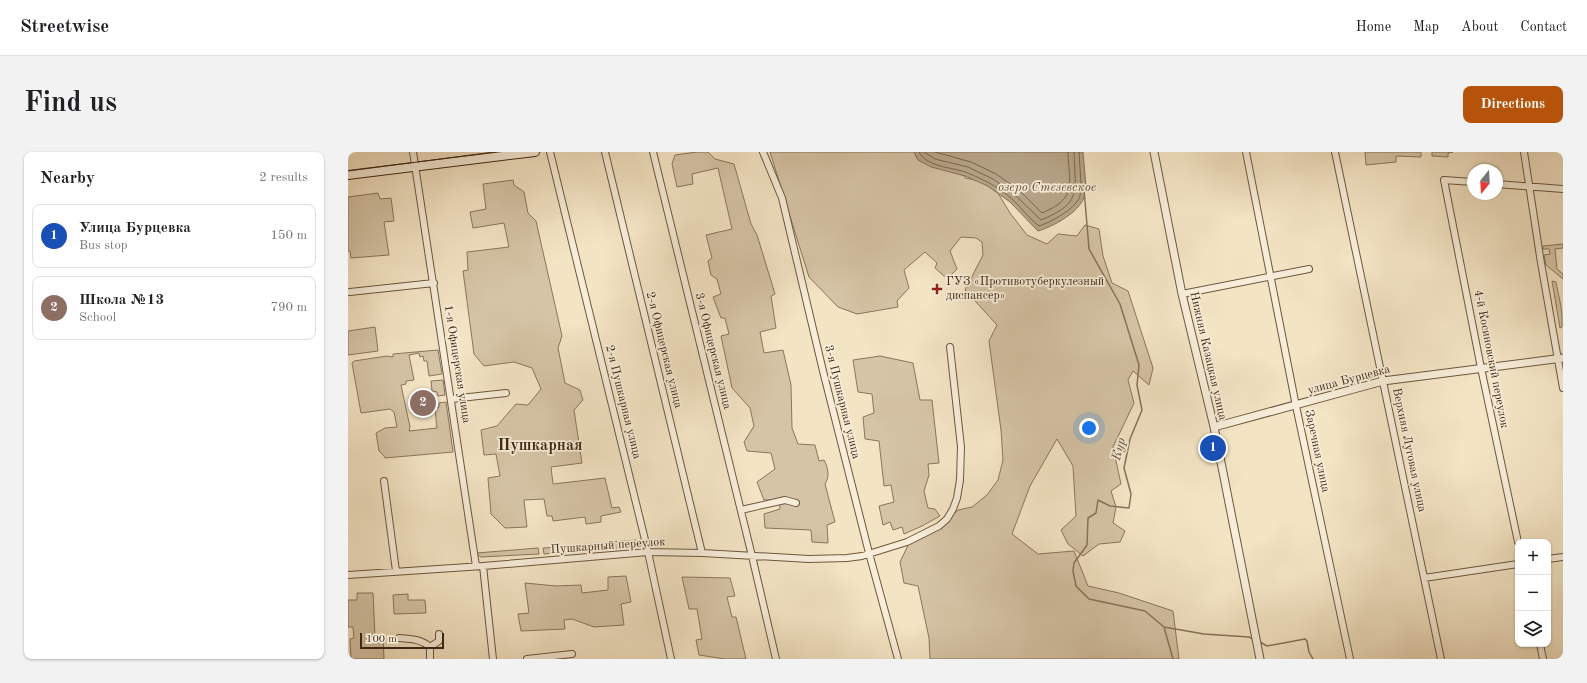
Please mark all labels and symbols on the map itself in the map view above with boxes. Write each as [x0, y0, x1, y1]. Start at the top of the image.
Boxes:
north arrow [1467, 164, 1503, 200]
water label: озеро Стезевское [998, 181, 1096, 194]
place label: ГУЗ «Противотуберкулезный диспансер» [946, 276, 1104, 302]
marker: ГУЗ «Противотуберкулезный диспансер» [931, 283, 943, 295]
street label: 4-й Косиновский переулок [1472, 289, 1510, 429]
street label: 2-я Офицерская улица [644, 291, 684, 410]
street label: Нижняя Казацкая улица [1187, 291, 1229, 422]
street label: 3-я Офицерская улица [693, 292, 733, 411]
street label: 1-я Офицерская улица [442, 304, 472, 424]
street label: 2-я Пушкарная улица [603, 344, 643, 460]
street label: 3-я Пушкарная улица [822, 344, 862, 460]
street label: улица Бурцевка [1306, 363, 1392, 397]
street label: Верхняя Луговая улица [1390, 387, 1428, 513]
pin: 2 [410, 388, 436, 418]
street label: Заречная улица [1302, 409, 1332, 493]
your location [1079, 418, 1099, 438]
pin: 1 [1200, 433, 1226, 463]
water label: Кур [1110, 436, 1128, 463]
district label: Пушкарная [497, 438, 583, 454]
street label: Пушкарный переулок [550, 536, 666, 556]
scale bar [360, 631, 444, 650]

